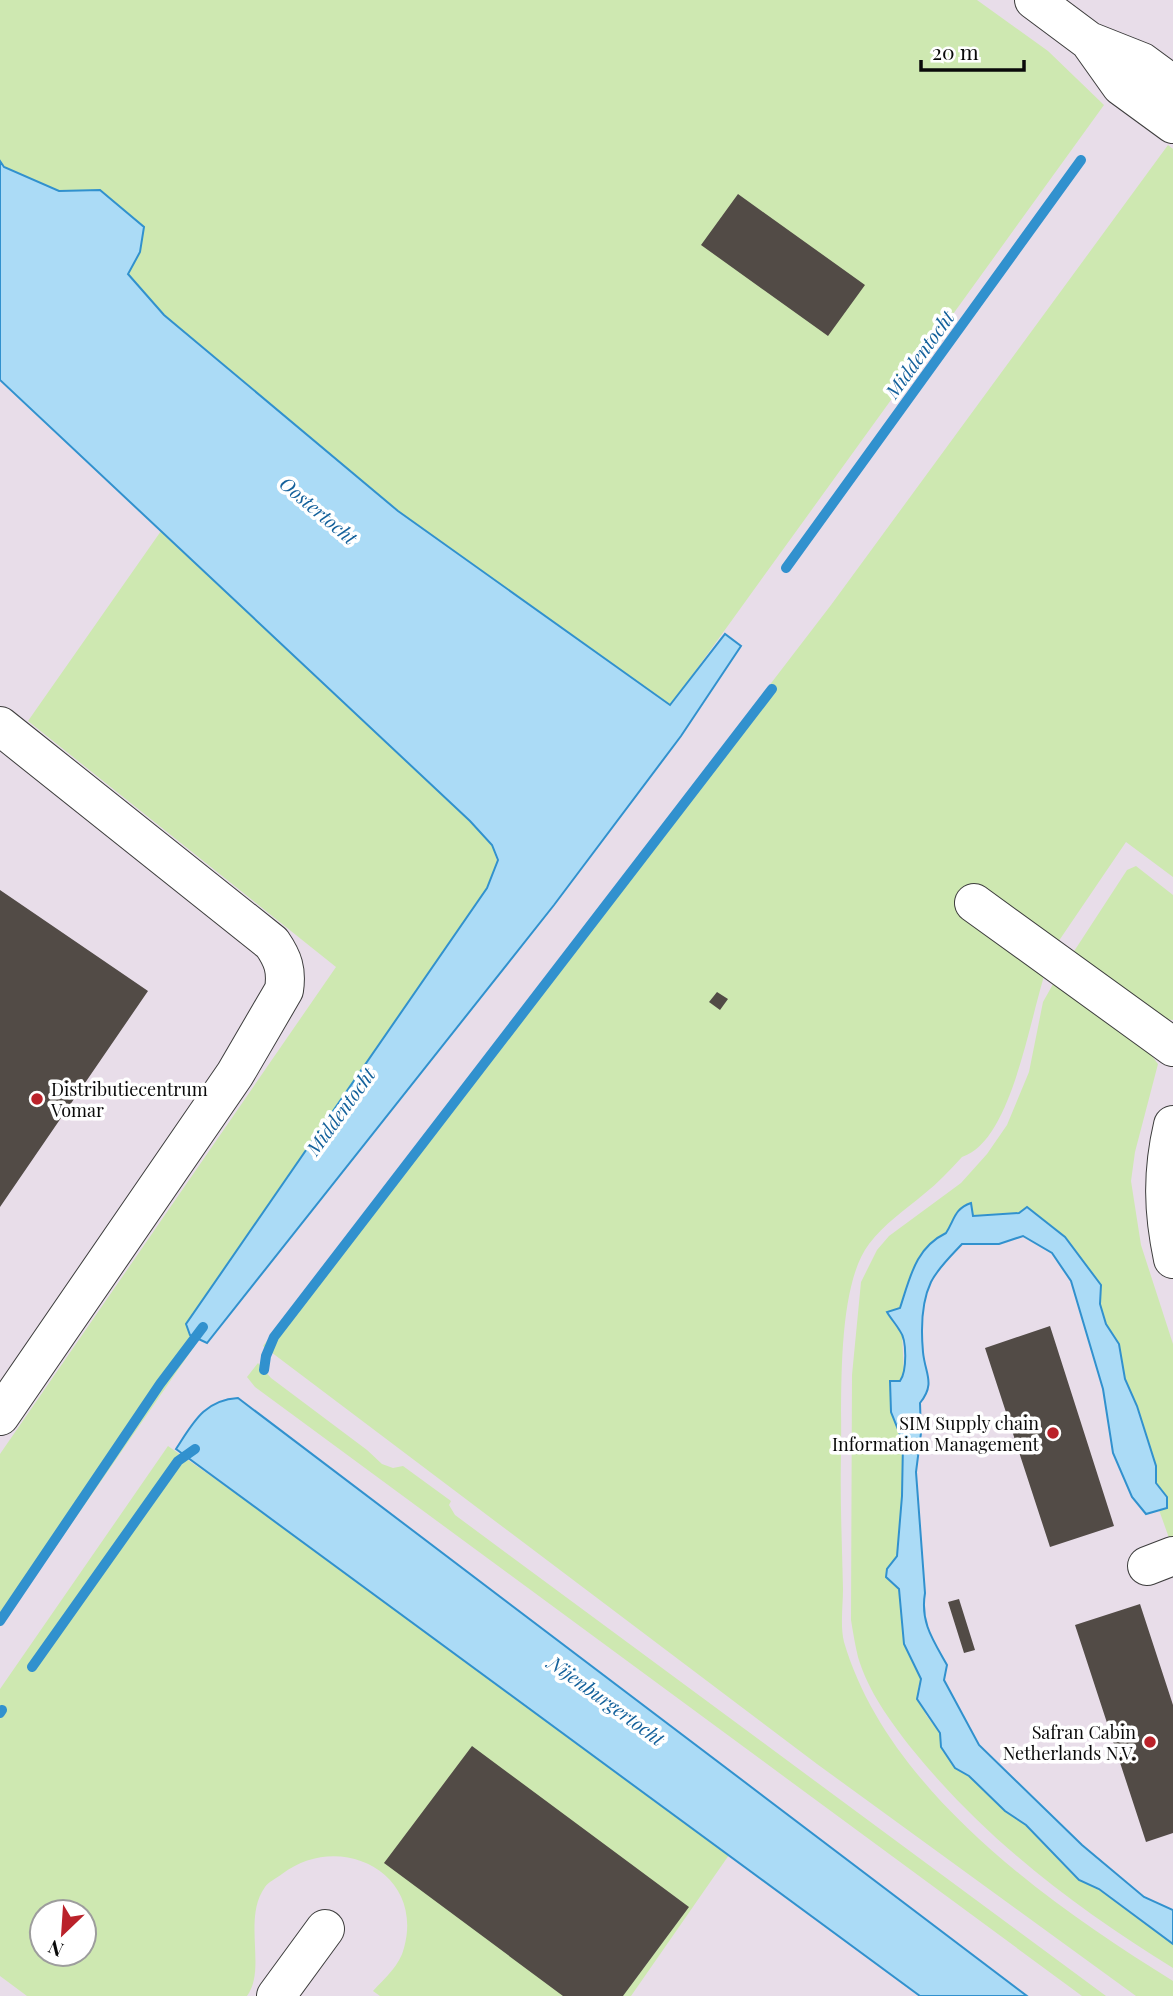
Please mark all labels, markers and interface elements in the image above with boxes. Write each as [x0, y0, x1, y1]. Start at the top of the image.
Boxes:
scale bar [921, 28, 1024, 72]
text: 20 m [932, 37, 979, 65]
water label: Middentocht [878, 304, 961, 404]
water label: Oostertocht [275, 470, 364, 551]
water label: Middentocht [299, 1061, 382, 1161]
place label: Distributiecentrum Vomar [50, 1077, 208, 1122]
marker: Distributiecentrum Vomar [29, 1091, 45, 1107]
place label: SIM Supply chain Information Management [832, 1411, 1040, 1456]
marker: SIM Supply chain Information Management [1045, 1425, 1061, 1441]
water label: Nijenburgertocht [542, 1648, 672, 1752]
place label: Safran Cabin Netherlands N.V. [1003, 1720, 1136, 1765]
marker: Safran Cabin Netherlands N.V. [1142, 1734, 1158, 1750]
north arrow [28, 1898, 98, 1968]
text: N [43, 1935, 67, 1964]

